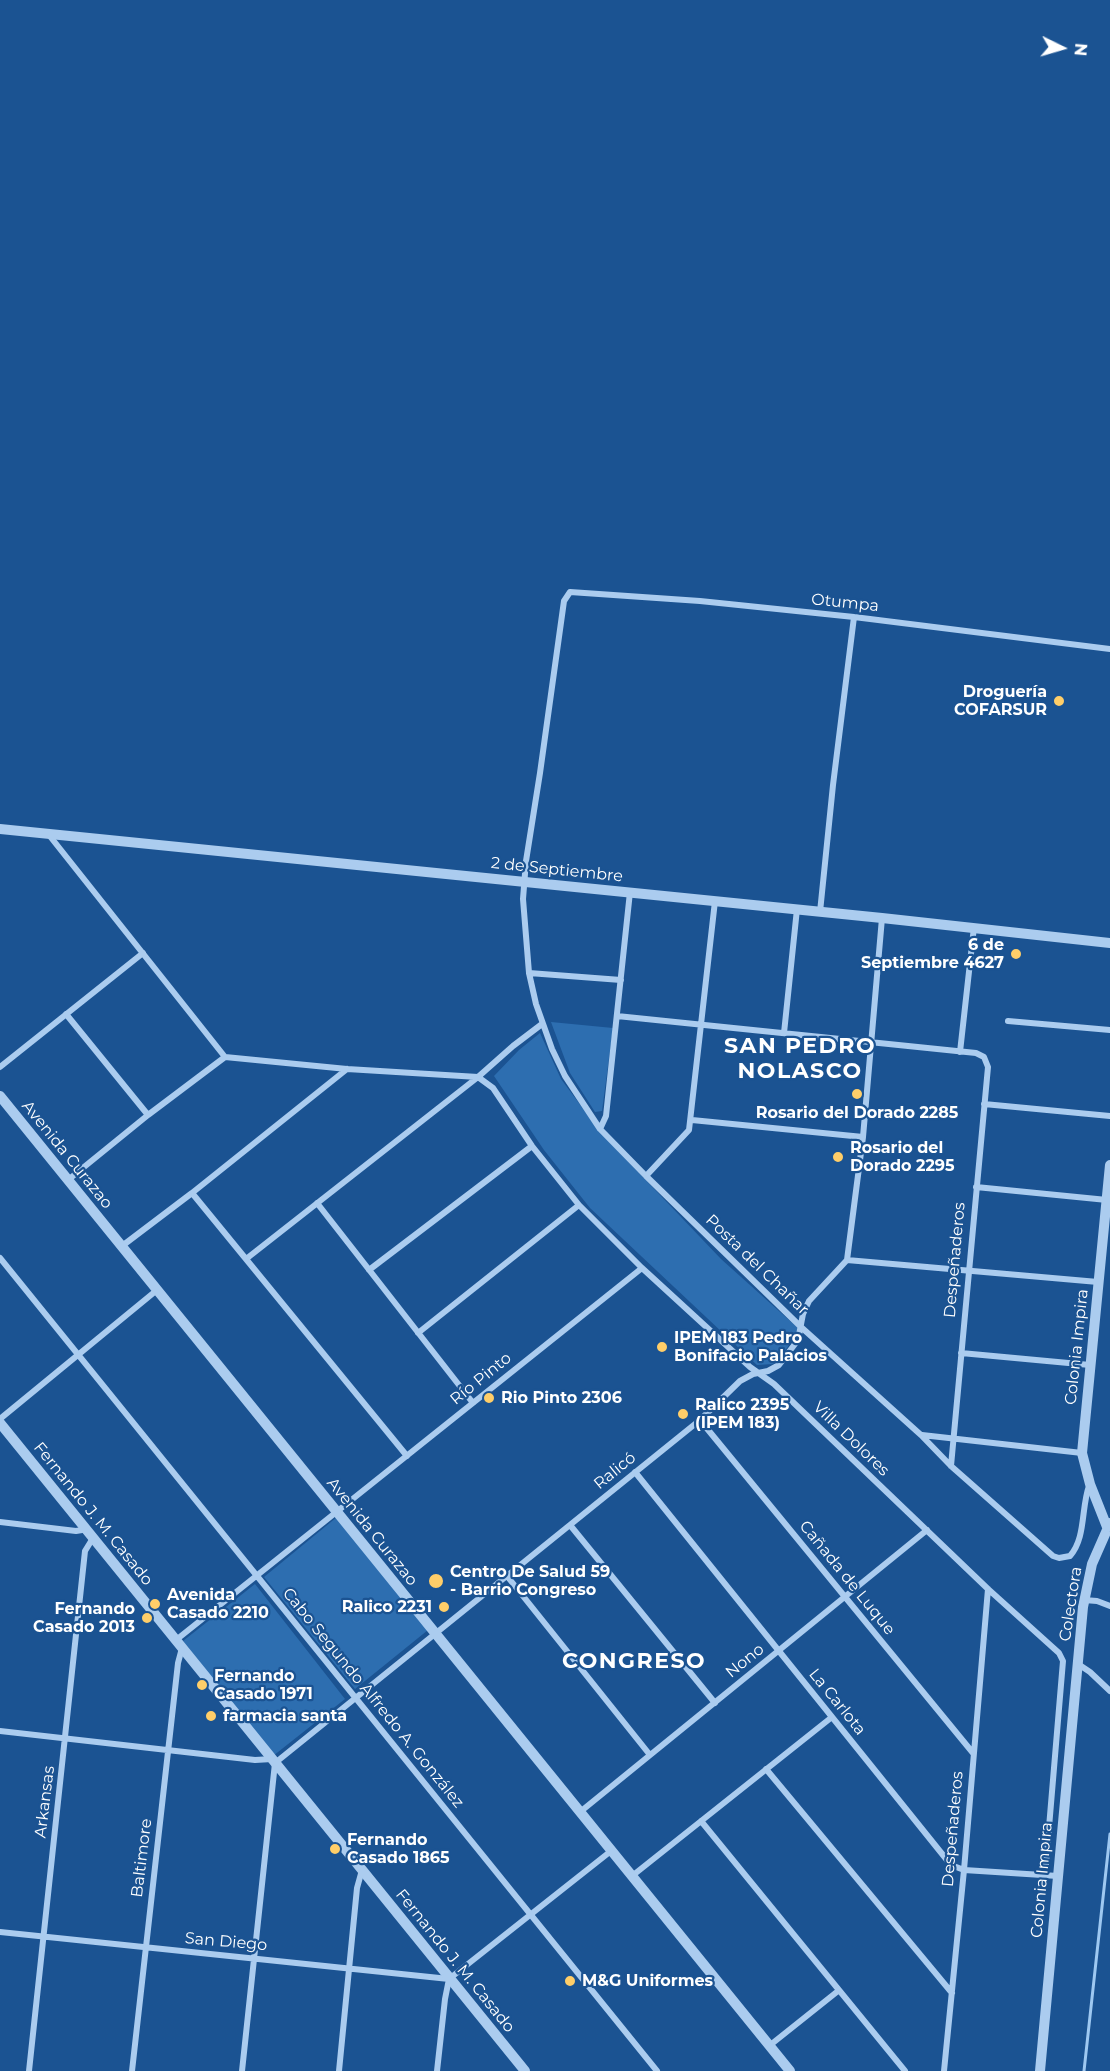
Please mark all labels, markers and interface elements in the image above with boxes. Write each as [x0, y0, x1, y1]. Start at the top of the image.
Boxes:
north arrow [1032, 18, 1092, 78]
text: N [1070, 42, 1090, 57]
street label: Otumpa [810, 590, 880, 616]
place label: Droguería COFARSUR [954, 682, 1047, 720]
marker: Droguería COFARSUR [1052, 694, 1066, 708]
street label: 2 de Septiembre [490, 854, 624, 886]
place label: 6 de Septiembre 4627 [861, 935, 1004, 973]
marker: 6 de Septiembre 4627 [1009, 947, 1023, 961]
district label: SAN PEDRO NOLASCO [724, 1034, 876, 1086]
marker: Rosario del Dorado 2285 [850, 1087, 864, 1101]
street label: Avenida Curazao [18, 1097, 116, 1213]
place label: Rosario del Dorado 2285 [756, 1103, 958, 1123]
place label: Rosario del Dorado 2295 [850, 1138, 955, 1176]
marker: Rosario del Dorado 2295 [831, 1150, 845, 1164]
street label: Despeñaderos [940, 1201, 970, 1319]
street label: Posta del Chañar [701, 1211, 813, 1319]
street label: Colonia Impira [1061, 1288, 1093, 1406]
place label: IPEM 183 Pedro Bonifacio Palacios [674, 1328, 827, 1366]
marker: IPEM 183 Pedro Bonifacio Palacios [655, 1340, 669, 1354]
street label: Río Pinto [447, 1349, 515, 1409]
place label: Rio Pinto 2306 [501, 1388, 622, 1408]
marker: Rio Pinto 2306 [482, 1391, 496, 1405]
place label: Ralico 2395 (IPEM 183) [695, 1395, 789, 1433]
street label: Villa Dolores [809, 1398, 893, 1480]
marker: Ralico 2395 (IPEM 183) [676, 1407, 690, 1421]
street label: Fernando J. M. Casado [29, 1438, 157, 1590]
street label: Ralicó [590, 1448, 640, 1494]
street label: Avenida Curazao [323, 1474, 421, 1590]
street label: Cañada de Luque [795, 1517, 899, 1639]
place label: Centro De Salud 59 - Barrio Congreso [450, 1562, 610, 1600]
street label: Colectora [1056, 1565, 1086, 1643]
marker: Centro De Salud 59 - Barrio Congreso [427, 1572, 445, 1590]
street label: Cabo Segundo Alfredo A. González [278, 1584, 468, 1812]
place label: Avenida Casado 2210 [167, 1585, 269, 1623]
marker: Avenida Casado 2210 [148, 1597, 162, 1611]
place label: Ralico 2231 [342, 1597, 432, 1617]
place label: Fernando Casado 2013 [33, 1599, 135, 1637]
marker: Ralico 2231 [437, 1600, 451, 1614]
marker: Fernando Casado 2013 [140, 1611, 154, 1625]
street label: Nono [722, 1640, 768, 1682]
district label: CONGRESO [562, 1649, 706, 1675]
street label: La Carlota [804, 1665, 870, 1739]
place label: Fernando Casado 1971 [214, 1666, 313, 1704]
marker: Fernando Casado 1971 [195, 1678, 209, 1692]
place label: farmacia santa [223, 1706, 347, 1726]
marker: farmacia santa [204, 1709, 218, 1723]
street label: Arkansas [31, 1765, 59, 1839]
street label: Despeñaderos [938, 1770, 968, 1888]
street label: Baltimore [128, 1817, 156, 1899]
street label: Colonia Impira [1027, 1821, 1057, 1939]
place label: Fernando Casado 1865 [347, 1830, 449, 1868]
marker: Fernando Casado 1865 [328, 1842, 342, 1856]
street label: Fernando J. M. Casado [391, 1885, 519, 2037]
street label: San Diego [184, 1929, 268, 1955]
place label: M&G Uniformes [582, 1971, 713, 1991]
marker: M&G Uniformes [563, 1974, 577, 1988]

